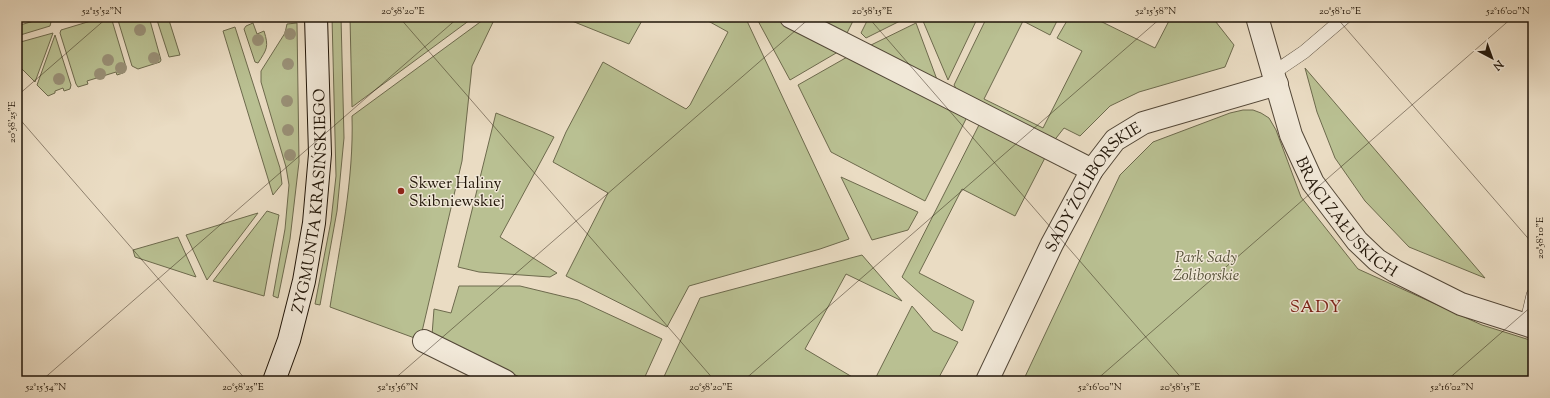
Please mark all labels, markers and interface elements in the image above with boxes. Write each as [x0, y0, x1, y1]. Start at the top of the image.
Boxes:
text: 52°15'52"N [81, 4, 122, 19]
text: 20°58'20"E [381, 4, 425, 19]
text: 20°58'15"E [852, 4, 892, 19]
text: 52°15'58"N [1135, 4, 1176, 19]
text: 20°58'10"E [1319, 4, 1361, 19]
text: 52°16'00"N [1485, 4, 1530, 19]
north arrow [1472, 38, 1512, 78]
text: N [1489, 55, 1507, 74]
street label: ZYGMUNTA KRASIŃSKIEGO [287, 88, 334, 316]
text: 20°58'25"E [5, 101, 20, 143]
street label: SADY ŻOLIBORSKIE [1041, 117, 1147, 257]
street label: BRACI ZAŁUSKICH [1288, 153, 1401, 284]
place label: Skwer Haliny Skibniewskiej [409, 173, 505, 214]
marker: Skwer Haliny Skibniewskiej [396, 186, 406, 196]
text: 20°58'10"E [1533, 217, 1548, 259]
park label: Park Sady Żoliborskie [1173, 247, 1239, 288]
district label: SADY [1290, 296, 1342, 320]
text: 52°15'54"N [25, 380, 66, 395]
text: 20°58'25"E [222, 380, 264, 395]
text: 52°15'56"N [377, 380, 418, 395]
text: 20°58'20"E [689, 380, 733, 395]
text: 52°16'00"N [1077, 380, 1122, 395]
text: 20°58'15"E [1160, 380, 1200, 395]
text: 52°16'02"N [1430, 380, 1473, 395]

